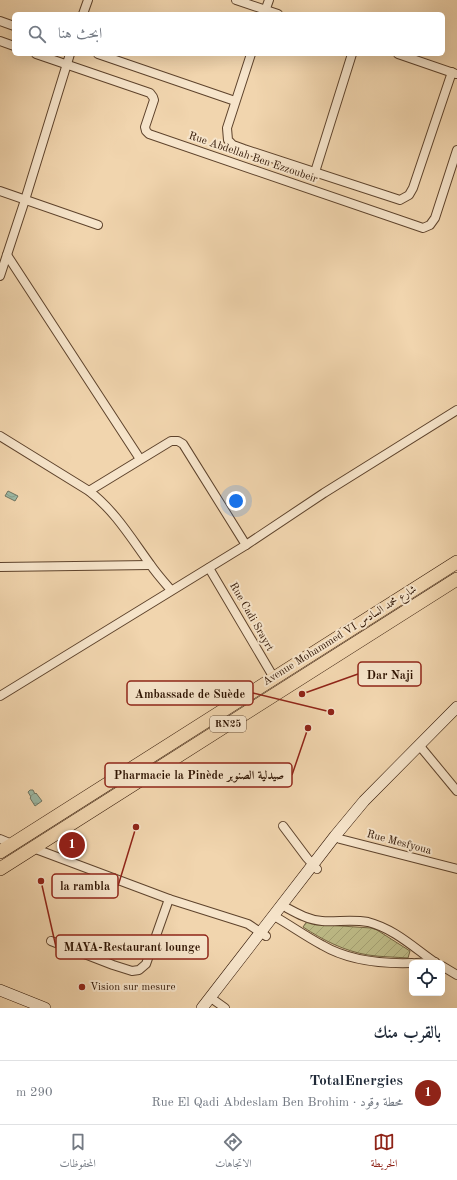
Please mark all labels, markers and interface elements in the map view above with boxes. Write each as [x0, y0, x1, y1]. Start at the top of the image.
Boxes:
search box [12, 12, 445, 56]
icon: search [26, 23, 48, 45]
text: ابحث هنا [58, 27, 102, 42]
street label: Rue Abdellah Ben Ezzoubeir [187, 131, 319, 185]
your location [226, 491, 246, 511]
street label: Rue Cadi Srayrt [227, 581, 275, 653]
street label: Avenue Mohammed VI شارع محمد السادس [261, 584, 420, 691]
callout: Dar Naji [358, 662, 421, 686]
text: Dar Naji [367, 670, 414, 682]
callout: Ambassade de Suède [127, 681, 253, 705]
text: Ambassade de Suède [135, 689, 245, 701]
road number: RN25 [210, 716, 246, 732]
callout: Pharmacie la Pinède صيدلية الصنوبر [105, 763, 292, 787]
text: Pharmacie la Pinède صيدلية الصنوبر [114, 769, 284, 783]
street label: Rue Mesfyoua [365, 829, 433, 857]
pin: 1 [59, 830, 85, 860]
callout: la rambla [52, 874, 118, 898]
text: la rambla [60, 881, 110, 893]
callout: MAYA-Restaurant lounge [56, 935, 208, 959]
text: MAYA-Restaurant lounge [64, 942, 201, 954]
map controls [409, 960, 445, 996]
button: locate [409, 960, 445, 996]
marker: Vision sur mesure [77, 982, 87, 992]
place label: Vision sur mesure [90, 982, 175, 993]
text: بالقرب منك [373, 1025, 441, 1042]
text: TotalEnergies [309, 1074, 403, 1089]
text: 290 m [16, 1086, 53, 1099]
text: 1 [424, 1086, 432, 1099]
text: محطة وقود · Rue El Qadi Abdeslam Ben Brohim [152, 1096, 403, 1109]
tab: المحفوظات [60, 1131, 96, 1174]
tab: الاتجاهات [215, 1131, 252, 1174]
tab: الخريطة [371, 1131, 397, 1174]

